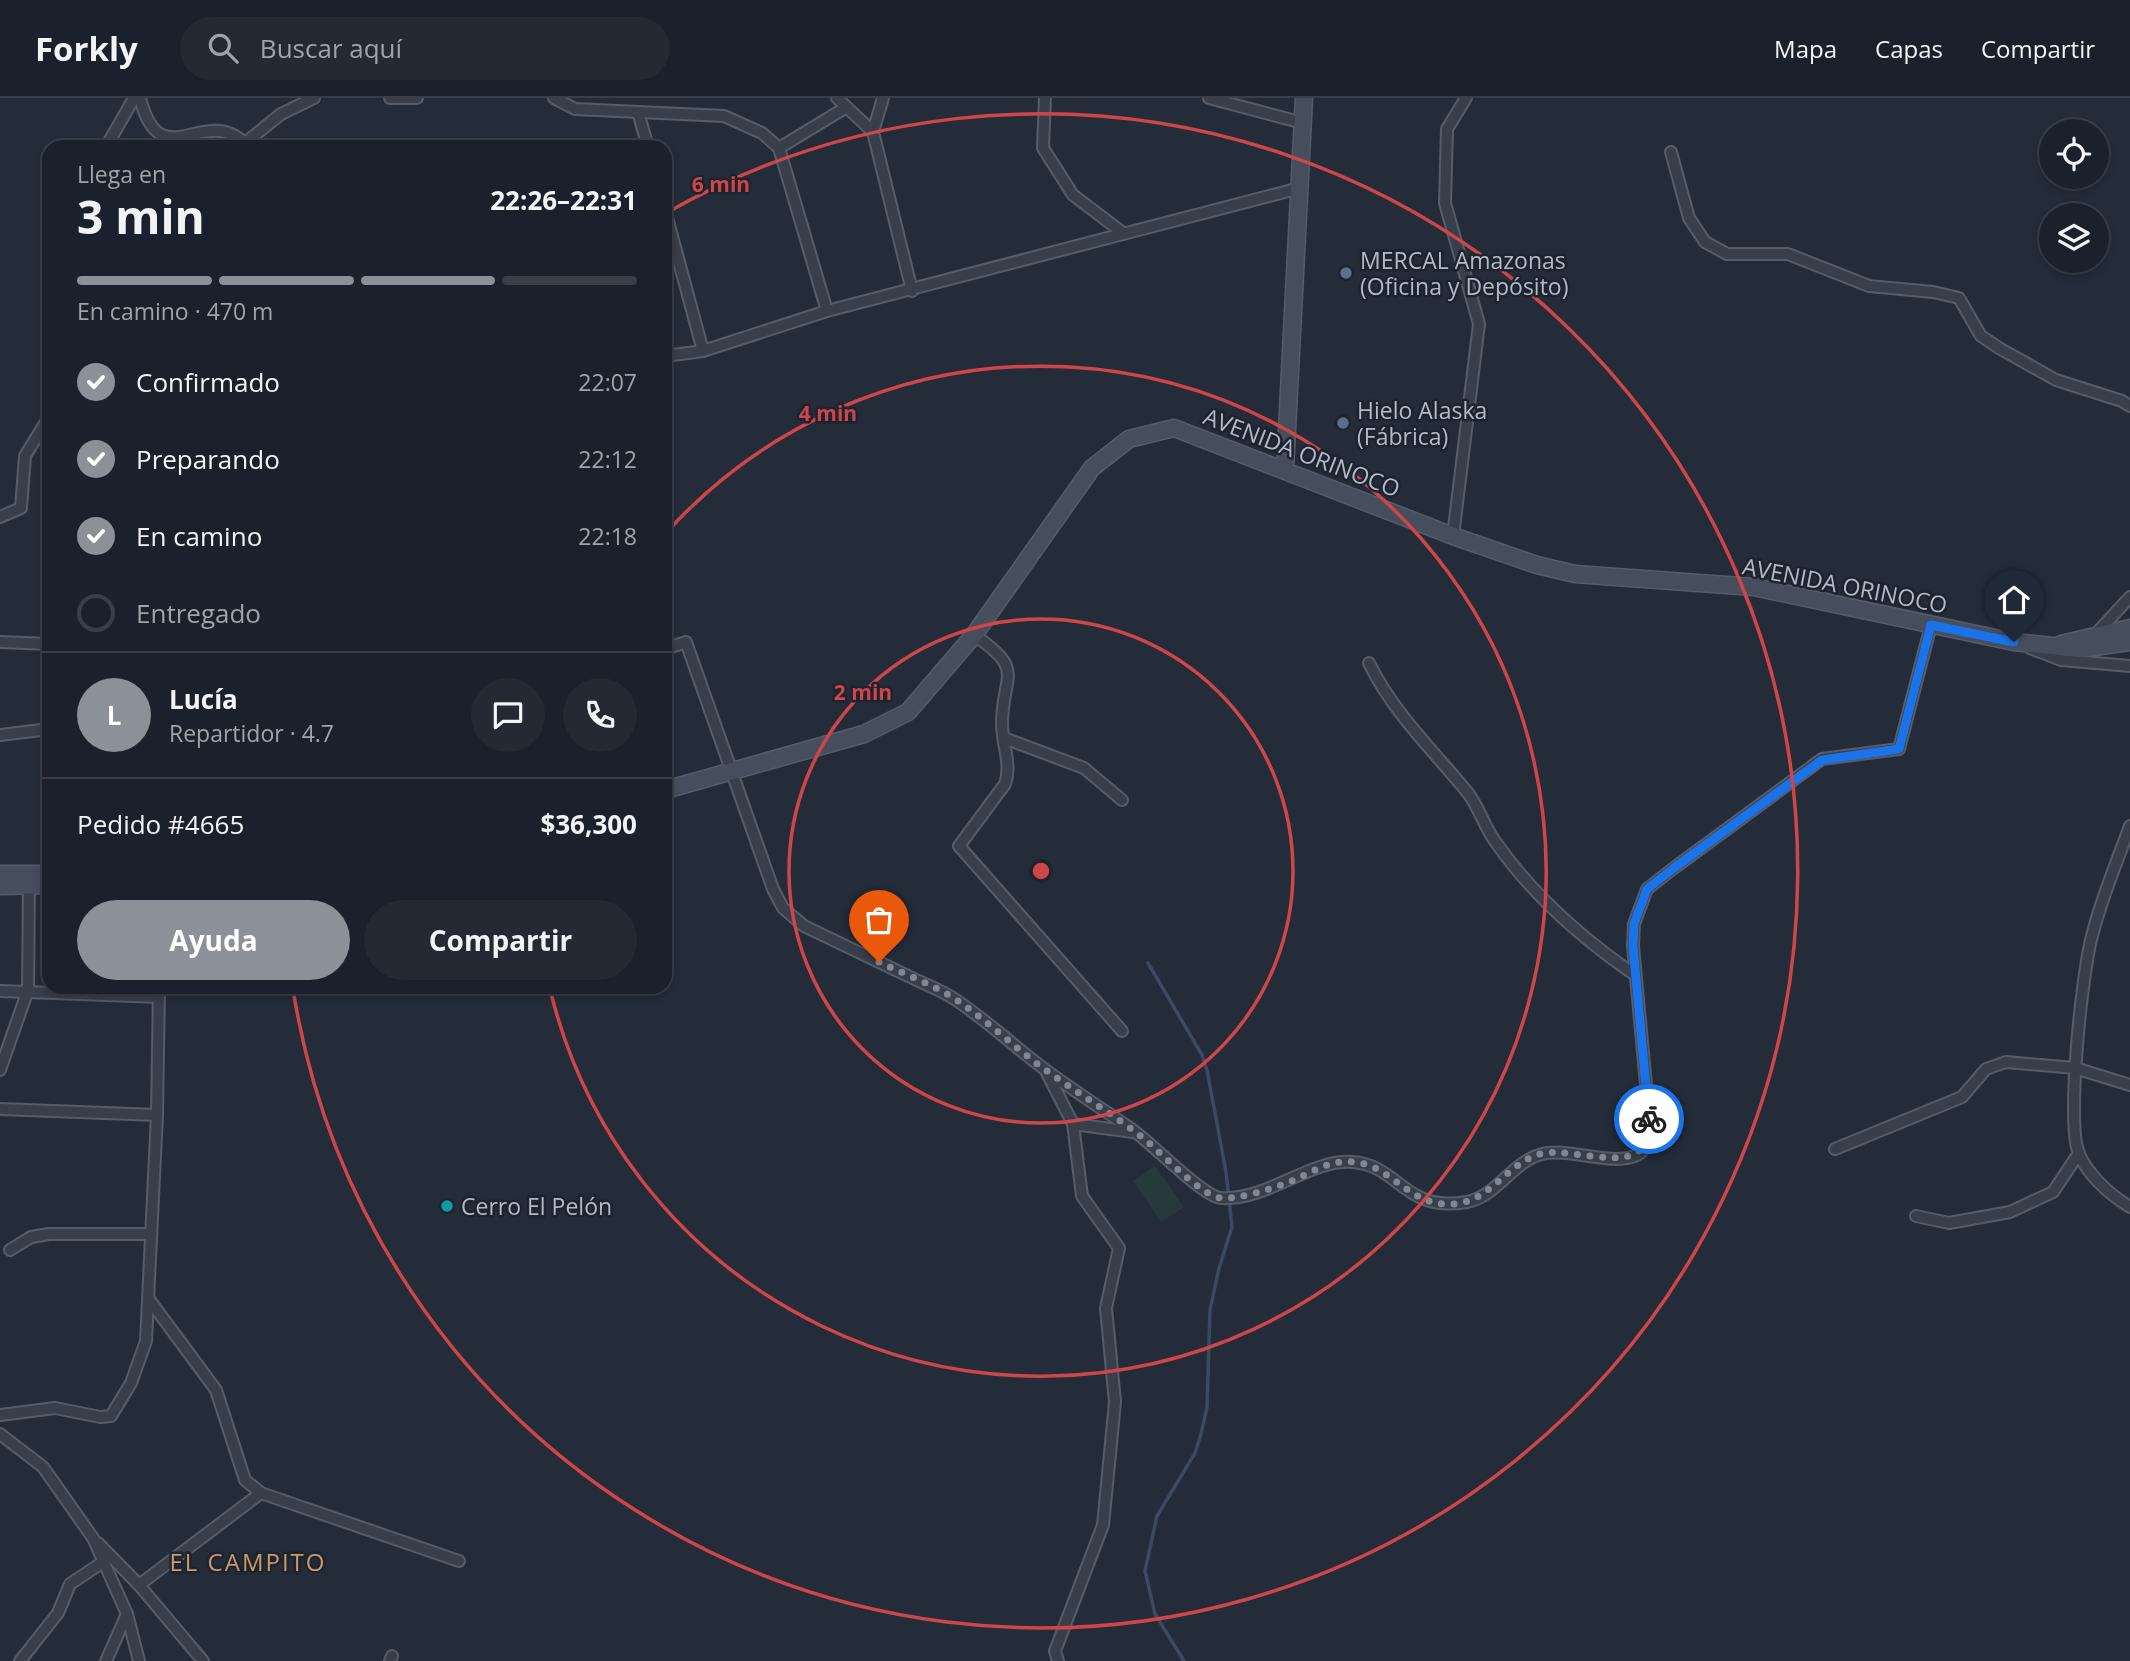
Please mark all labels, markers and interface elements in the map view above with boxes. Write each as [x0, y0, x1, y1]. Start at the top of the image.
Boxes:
search box [180, 17, 670, 80]
text: Forkly [35, 26, 138, 71]
icon: search [204, 29, 242, 67]
text: Buscar aquí [260, 30, 402, 66]
text: Mapa [1774, 32, 1837, 65]
text: Capas [1875, 32, 1943, 65]
text: Compartir [1981, 32, 2095, 65]
map controls [2039, 119, 2109, 273]
button: locate [2039, 119, 2109, 189]
text: Llega en [77, 158, 166, 190]
text: 6 min [692, 170, 750, 198]
text: 22:26–22:31 [490, 182, 637, 218]
text: 3 min [77, 185, 205, 247]
button: layers [2039, 203, 2109, 273]
place label: MERCAL Amazonas (Oficina y Depósito) [1360, 244, 1569, 302]
marker: MERCAL Amazonas (Oficina y Depósito) [1338, 265, 1354, 281]
text: En camino · 470 m [77, 295, 273, 327]
icon: check [77, 363, 115, 401]
text: Confirmado [136, 364, 280, 400]
text: 22:07 [578, 366, 637, 398]
place label: Hielo Alaska (Fábrica) [1357, 394, 1487, 452]
text: 4 min [799, 399, 857, 427]
street label: AVENIDA ORINOCO [1199, 400, 1405, 504]
marker: Hielo Alaska (Fábrica) [1335, 415, 1351, 431]
icon: check [77, 440, 115, 478]
text: Preparando [136, 441, 280, 477]
text: 22:12 [578, 443, 637, 475]
icon: check [77, 517, 115, 555]
text: En camino [136, 518, 262, 554]
text: 22:18 [578, 520, 637, 552]
street label: AVENIDA ORINOCO [1740, 549, 1950, 621]
pin [1984, 570, 2044, 642]
icon: home [1995, 581, 2033, 619]
text: Entregado [136, 595, 261, 631]
button: chat [471, 678, 545, 752]
button: phone [563, 678, 637, 752]
text: 2 min [834, 678, 892, 706]
text: Lucía [169, 681, 238, 717]
text: L [107, 697, 121, 733]
text: Repartidor · 4.7 [169, 717, 334, 749]
text: Pedido #4665 [77, 806, 244, 842]
text: $36,300 [540, 806, 637, 842]
centre of rings [1029, 859, 1053, 883]
pin [849, 890, 909, 962]
button: Ayuda [77, 900, 350, 980]
button: Compartir [364, 900, 637, 980]
icon: bag [860, 901, 898, 939]
courier [1614, 1084, 1684, 1154]
icon: bike [1630, 1100, 1668, 1138]
place label: Cerro El Pelón [461, 1190, 612, 1222]
marker: Cerro El Pelón [439, 1198, 455, 1214]
district label: EL CAMPITO [169, 1545, 327, 1578]

